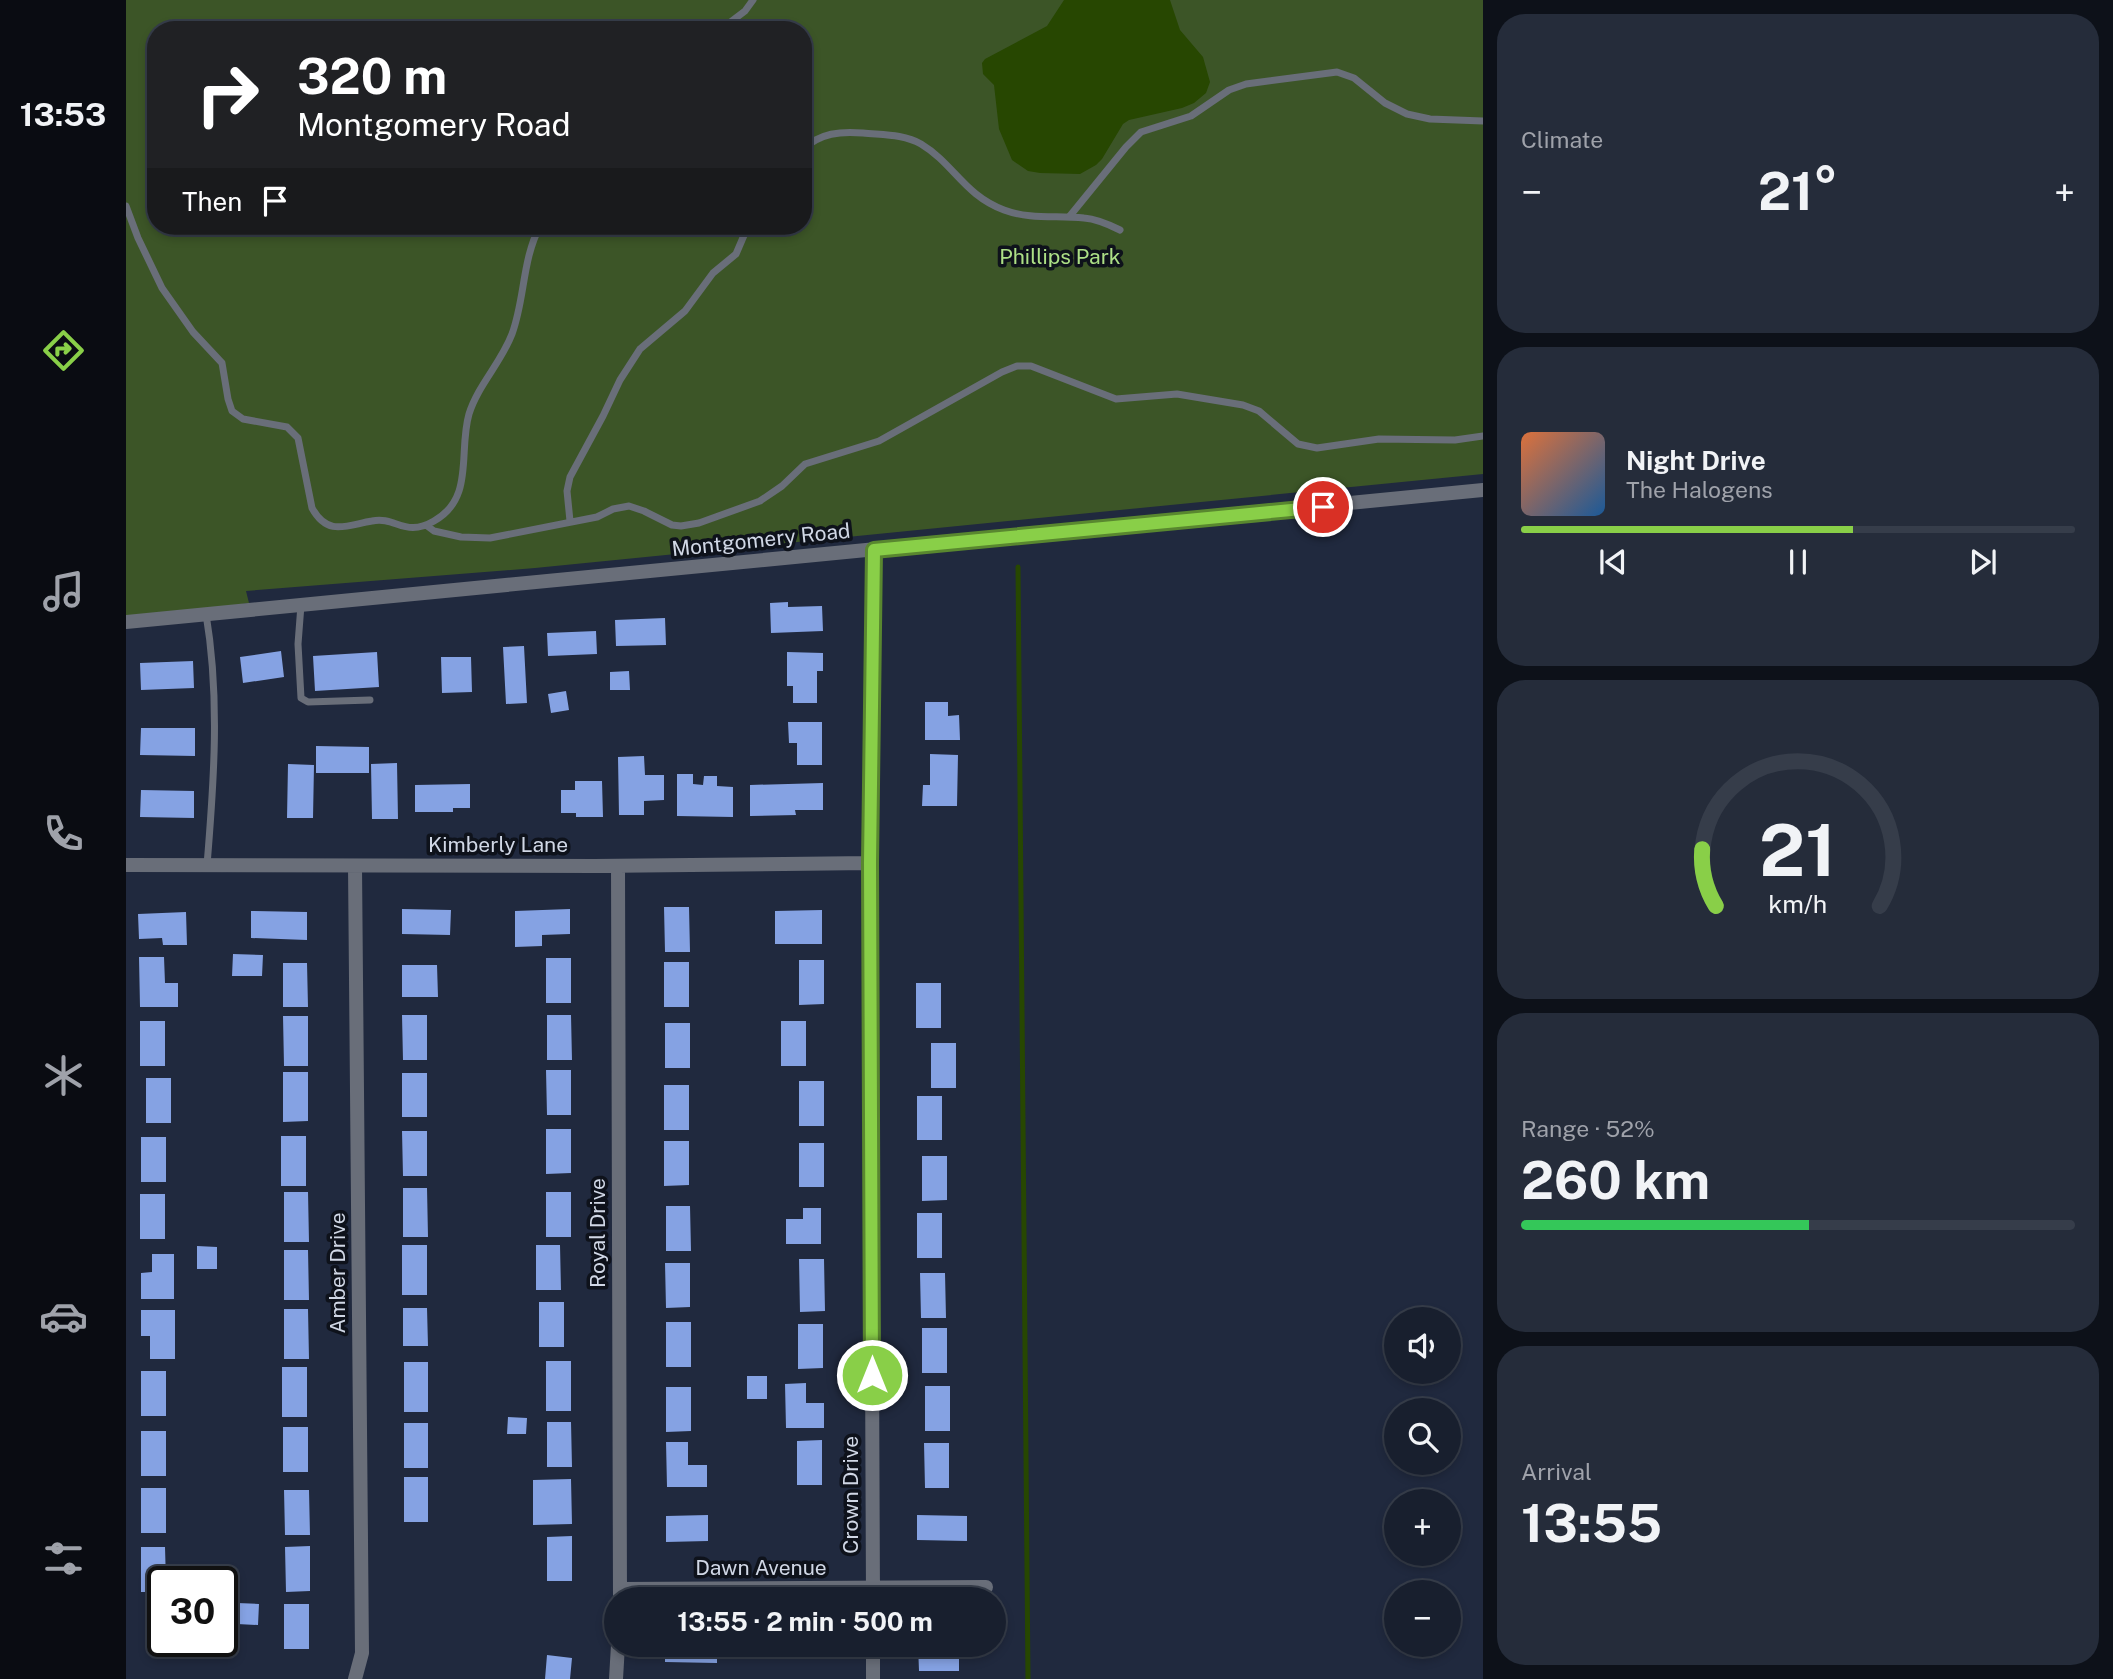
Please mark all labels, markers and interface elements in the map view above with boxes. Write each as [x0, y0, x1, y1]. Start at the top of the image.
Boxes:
text: 320 m [297, 47, 447, 105]
icon: right [182, 49, 273, 140]
text: 13:53 [20, 96, 106, 133]
text: Montgomery Road [297, 106, 571, 143]
text: Climate [1521, 126, 1603, 153]
text: 21° [1758, 161, 1838, 222]
text: − [1521, 170, 1542, 215]
text: + [2054, 170, 2075, 215]
icon: arrive [256, 182, 294, 220]
text: Then [182, 186, 242, 217]
park label: Phillips Park [999, 244, 1121, 269]
icon: directions [39, 326, 88, 375]
text: Night Drive [1626, 445, 1766, 476]
text: The Halogens [1626, 476, 1773, 503]
pin [1293, 477, 1353, 537]
icon: arrive [1304, 488, 1342, 526]
street label: Montgomery Road [670, 518, 852, 561]
icon: previous [1594, 543, 1632, 581]
icon: pause [1779, 543, 1817, 581]
icon: next [1964, 543, 2002, 581]
icon: music [39, 567, 88, 616]
text: 21 [1759, 807, 1837, 892]
icon: phone [39, 809, 88, 858]
street label: Kimberly Lane [428, 832, 568, 857]
text: km/h [1769, 888, 1827, 918]
icon: climate [39, 1051, 88, 1100]
text: Range · 52% [1521, 1115, 1655, 1142]
text: 260 km [1521, 1150, 1710, 1211]
street label: Royal Drive [585, 1178, 610, 1288]
street label: Amber Drive [325, 1212, 350, 1334]
icon: car [39, 1292, 88, 1341]
map controls [1384, 1307, 1461, 1657]
button: sound [1384, 1307, 1461, 1384]
position arrow [835, 1338, 909, 1412]
button: search [1384, 1398, 1461, 1475]
street label: Crown Drive [838, 1436, 863, 1554]
text: Arrival [1521, 1458, 1592, 1485]
button: + [1384, 1489, 1461, 1566]
text: 13:55 [1521, 1493, 1662, 1554]
icon: filters [39, 1534, 88, 1583]
street label: Dawn Avenue [695, 1555, 827, 1580]
speed limit sign: 30 [147, 1566, 238, 1657]
button: − [1384, 1580, 1461, 1657]
text: 13:55 · 2 min · 500 m [677, 1606, 933, 1637]

